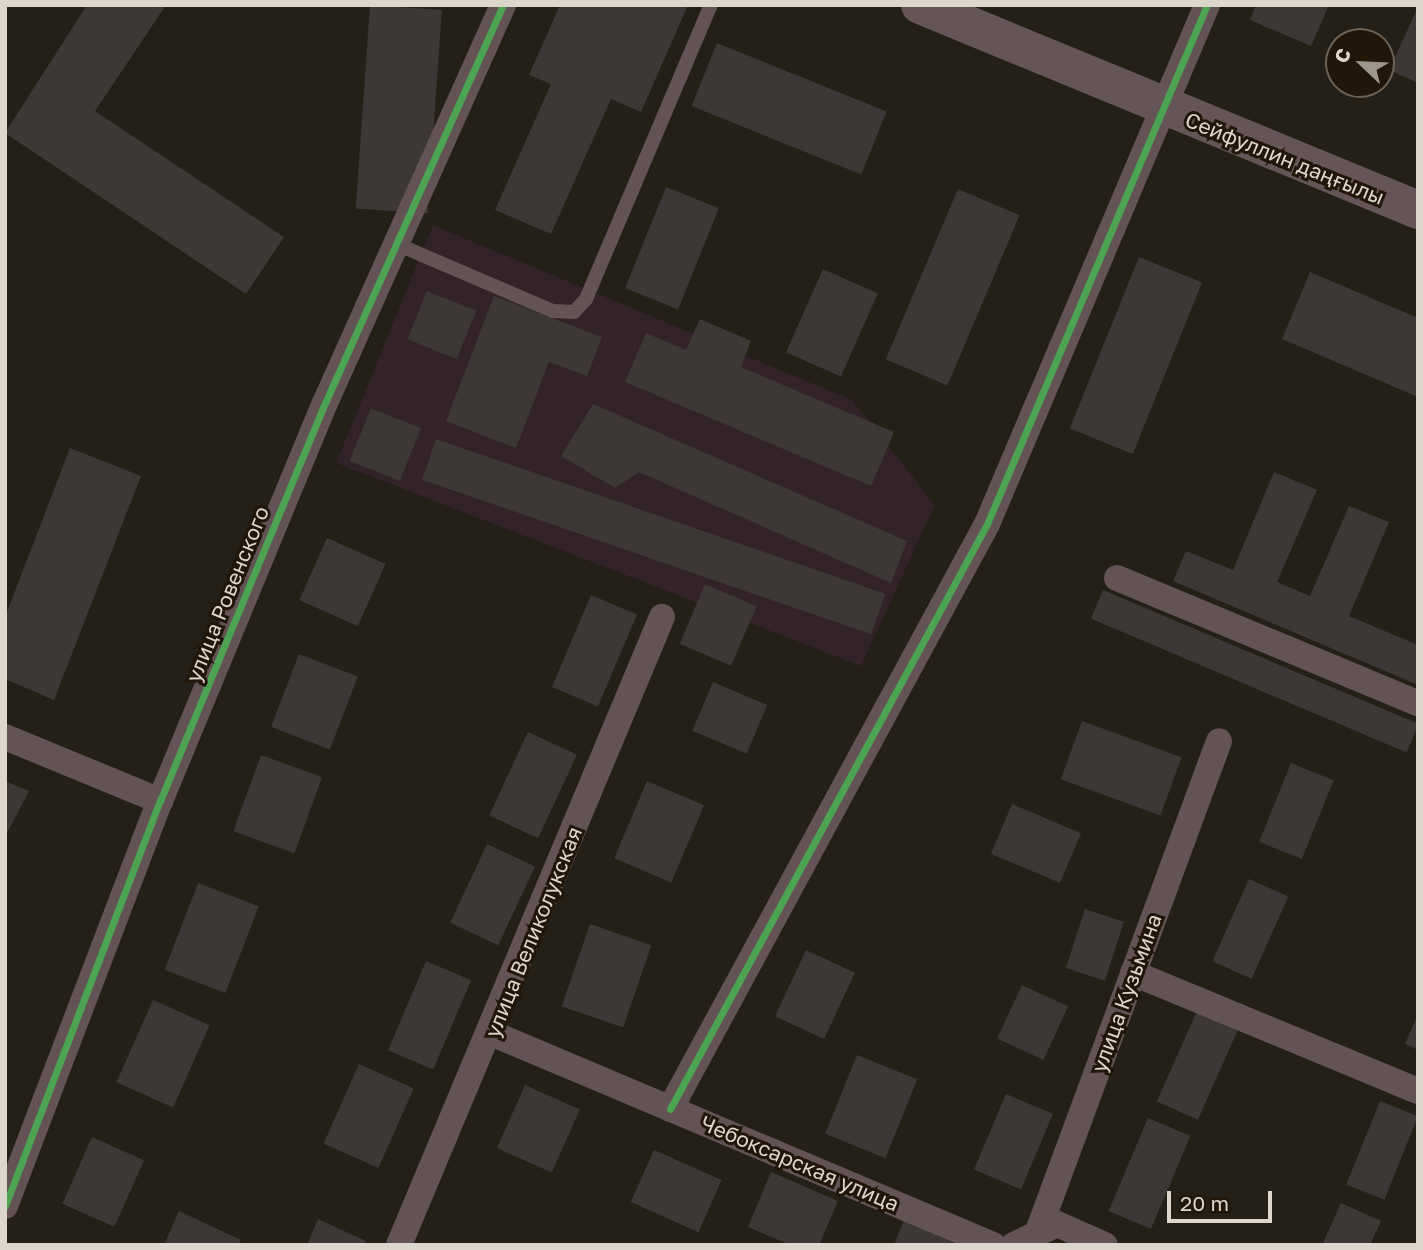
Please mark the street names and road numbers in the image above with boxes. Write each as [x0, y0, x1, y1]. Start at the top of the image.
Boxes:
street label: Сейфуллин даңғылы [1182, 107, 1388, 209]
street label: улица Ровенского [180, 502, 274, 686]
street label: улица Великолукская [479, 823, 587, 1041]
street label: улица Кузьмина [1086, 910, 1166, 1076]
street label: Чебоксарская улица [697, 1110, 903, 1216]

